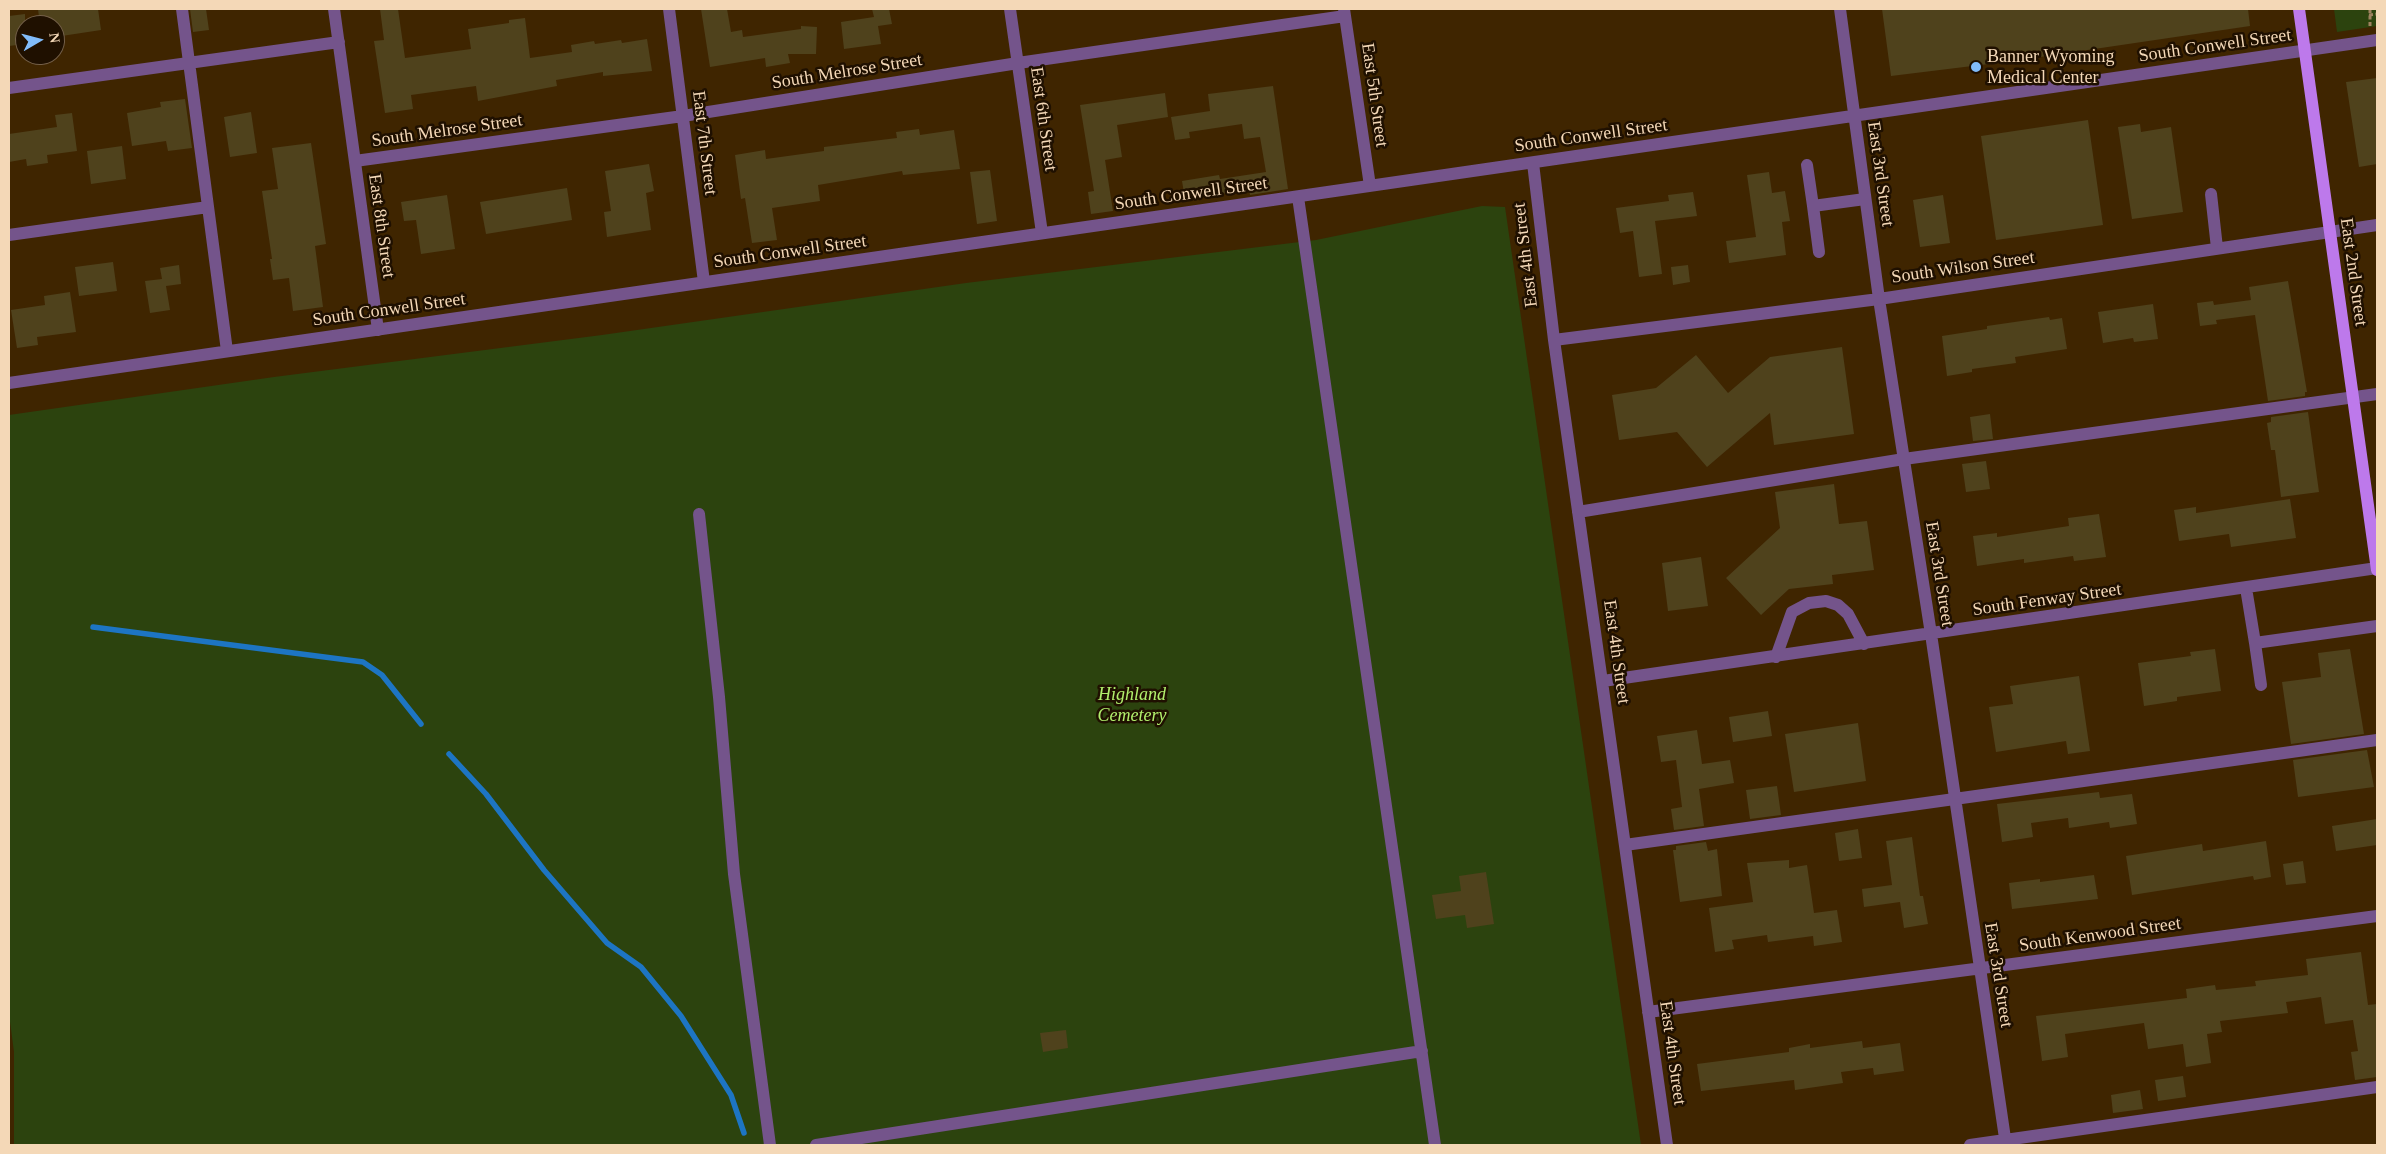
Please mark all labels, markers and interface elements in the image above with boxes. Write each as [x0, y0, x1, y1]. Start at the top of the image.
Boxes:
north arrow [15, 15, 65, 65]
street label: South Conwell Street [2137, 25, 2293, 67]
text: N [46, 32, 62, 44]
street label: East 5th Street [1356, 42, 1392, 148]
place label: Banner Wyoming Medical Center [1987, 46, 2114, 88]
street label: South Melrose Street [770, 49, 924, 95]
marker: Banner Wyoming Medical Center [1969, 60, 1983, 74]
street label: East 6th Street [1025, 66, 1061, 172]
street label: East 7th Street [687, 90, 721, 196]
street label: South Melrose Street [370, 110, 524, 152]
street label: South Conwell Street [1513, 115, 1669, 157]
street label: East 3rd Street [1862, 120, 1898, 228]
street label: East 8th Street [363, 173, 399, 279]
street label: South Conwell Street [1113, 173, 1269, 215]
street label: East 4th Street [1509, 202, 1543, 308]
street label: East 2nd Street [2335, 217, 2371, 327]
street label: South Conwell Street [712, 231, 868, 273]
street label: South Wilson Street [1890, 247, 2036, 289]
street label: South Conwell Street [311, 289, 467, 331]
street label: East 3rd Street [1920, 520, 1958, 628]
street label: South Fenway Street [1971, 579, 2123, 621]
street label: East 4th Street [1598, 599, 1634, 705]
park label: Highland Cemetery [1098, 684, 1166, 726]
street label: South Kenwood Street [2018, 913, 2182, 957]
street label: East 3rd Street [1979, 921, 2017, 1029]
street label: East 4th Street [1654, 1000, 1690, 1106]

